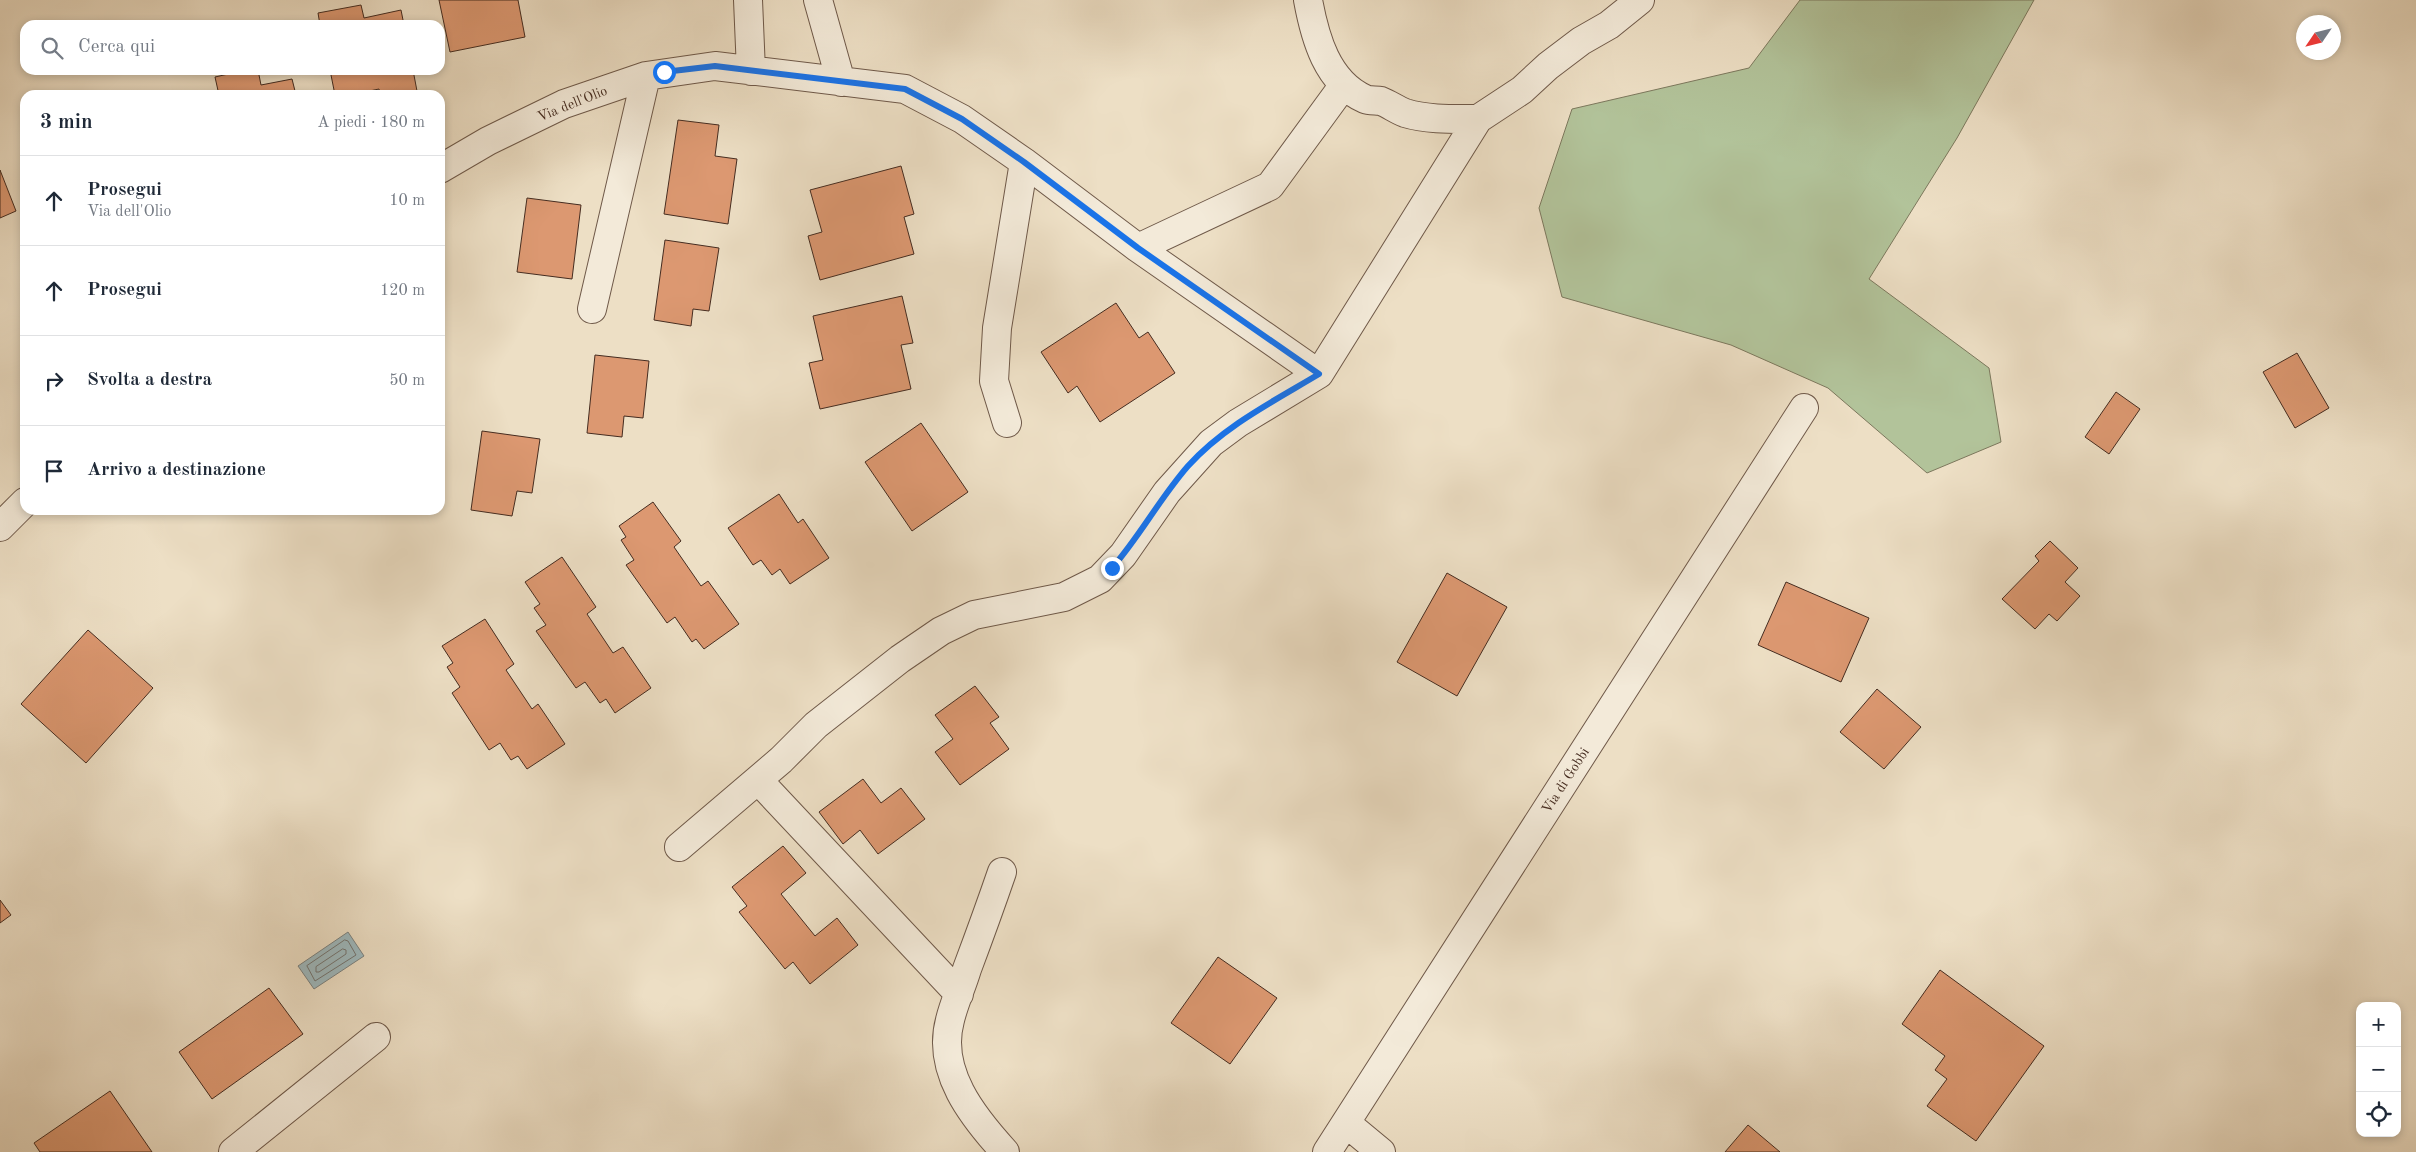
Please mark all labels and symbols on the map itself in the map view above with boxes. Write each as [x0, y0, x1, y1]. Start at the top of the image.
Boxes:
north arrow [2296, 15, 2341, 60]
route start [653, 61, 676, 84]
street label: Via dell'Olio [536, 84, 609, 124]
route end [1101, 557, 1124, 580]
street label: Via di Gobbi [1540, 745, 1592, 816]

